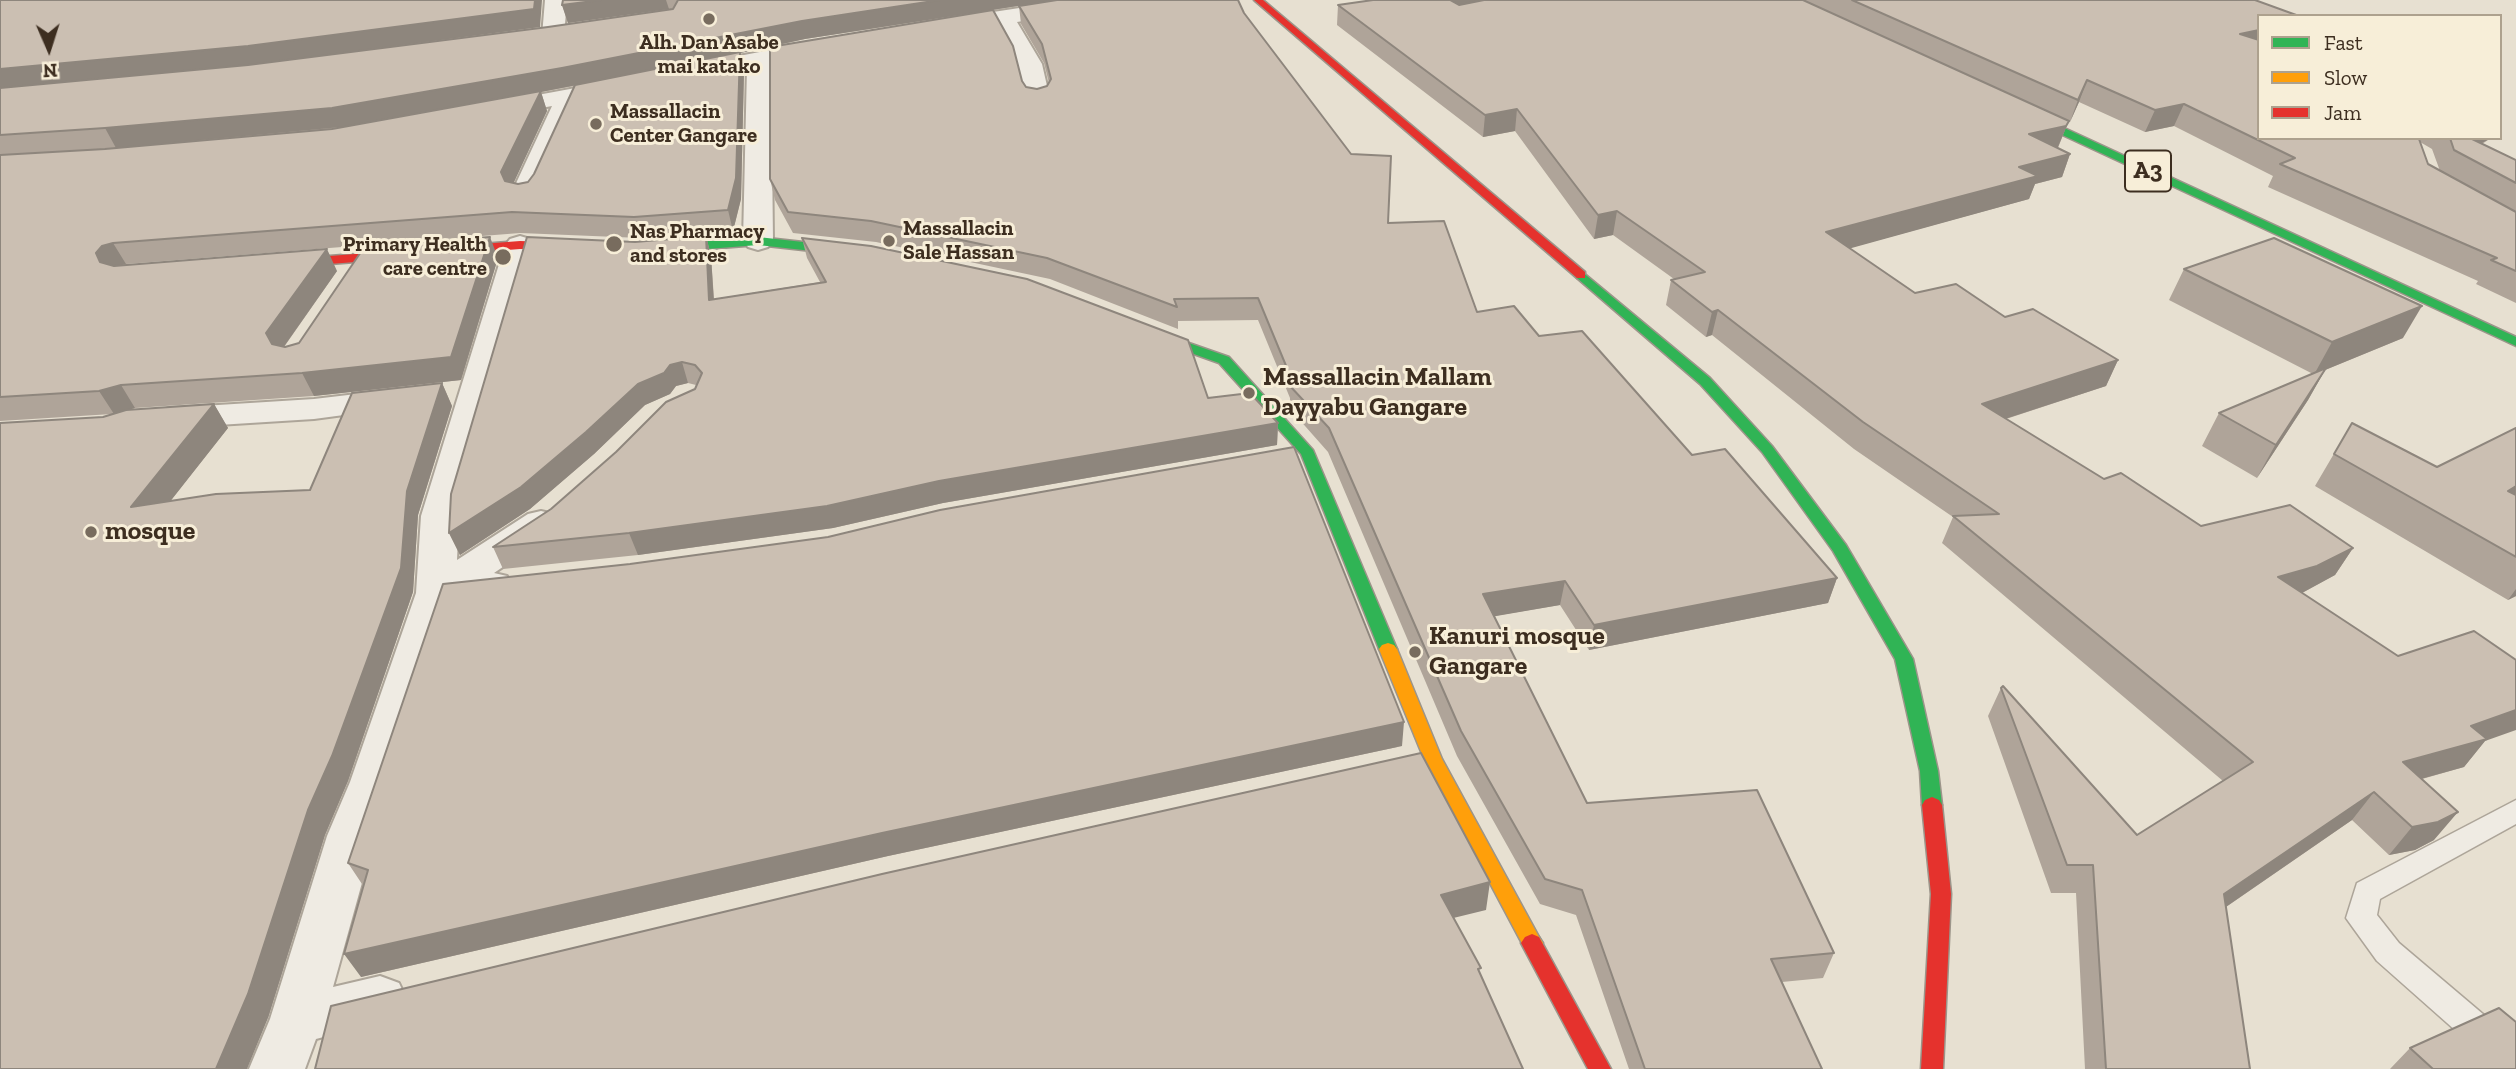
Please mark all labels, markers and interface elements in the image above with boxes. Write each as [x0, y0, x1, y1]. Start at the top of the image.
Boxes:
marker: Alh. Dan Asabe mai katako [701, 11, 717, 27]
north arrow [14, 14, 84, 84]
legend [2257, 14, 2502, 140]
place label: Alh. Dan Asabe mai katako [639, 30, 779, 80]
text: Fast [2324, 30, 2363, 55]
text: N [42, 59, 58, 82]
text: Slow [2324, 65, 2367, 90]
place label: Massallacin Center Gangare [610, 99, 757, 149]
text: Jam [2324, 100, 2361, 125]
marker: Massallacin Center Gangare [588, 116, 604, 132]
road number: A3 [2125, 150, 2171, 191]
place label: Massallacin Sale Hassan [903, 216, 1014, 266]
place label: Nas Pharmacy and stores [630, 219, 764, 269]
place label: Primary Health care centre [343, 232, 487, 282]
marker: Massallacin Sale Hassan [881, 233, 897, 249]
marker: Nas Pharmacy and stores [604, 234, 624, 254]
marker: Primary Health care centre [493, 247, 513, 267]
place label: Massallacin Mallam Dayyabu Gangare [1263, 362, 1492, 424]
marker: Massallacin Mallam Dayyabu Gangare [1241, 385, 1257, 401]
place label: mosque [105, 516, 195, 548]
marker: mosque [83, 524, 99, 540]
place label: Kanuri mosque Gangare [1429, 621, 1605, 682]
marker: Kanuri mosque Gangare [1407, 644, 1423, 660]

